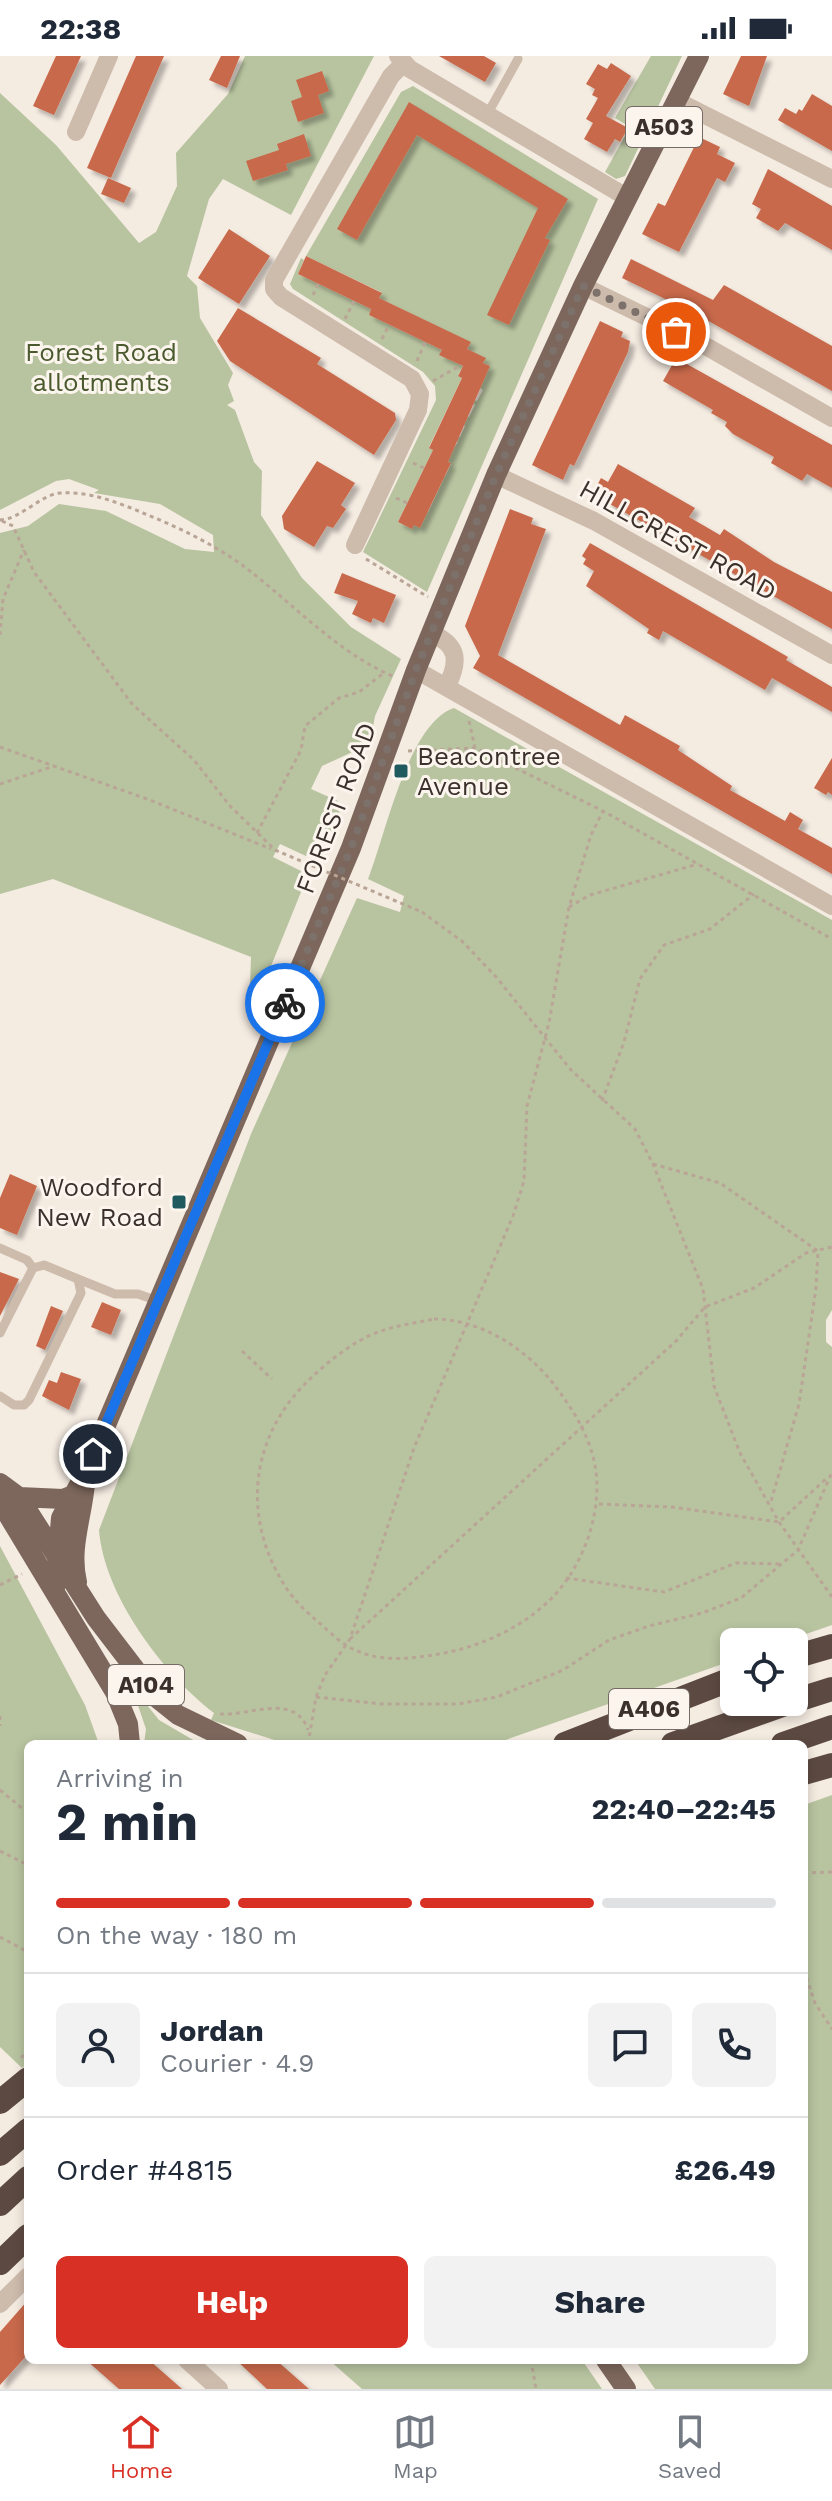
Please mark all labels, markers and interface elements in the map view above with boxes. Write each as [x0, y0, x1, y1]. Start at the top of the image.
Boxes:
text: 22:38 [40, 11, 121, 46]
road number: A503 [626, 107, 702, 147]
pin [642, 298, 710, 366]
icon: bag [654, 310, 698, 354]
park label: Forest Road allotments [25, 337, 177, 397]
street label: HILLCREST ROAD [574, 473, 782, 607]
street label: FOREST ROAD [290, 718, 382, 898]
place label: Beacontree Avenue [417, 741, 561, 801]
marker: Beacontree Avenue [392, 762, 410, 780]
courier [245, 963, 325, 1043]
icon: bike [263, 981, 307, 1025]
place label: Woodford New Road [36, 1172, 163, 1232]
marker: Woodford New Road [170, 1193, 188, 1211]
pin [59, 1420, 127, 1488]
icon: home [71, 1432, 115, 1476]
map controls [720, 1628, 808, 1716]
button: locate [720, 1628, 808, 1716]
road number: A104 [108, 1665, 184, 1705]
road number: A406 [609, 1689, 689, 1729]
text: Arriving in [56, 1763, 184, 1793]
text: 22:40–22:45 [591, 1791, 776, 1826]
text: 2 min [56, 1792, 198, 1853]
text: On the way · 180 m [56, 1920, 297, 1950]
button: person [56, 2003, 140, 2087]
button: chat [588, 2003, 672, 2087]
button: phone [692, 2003, 776, 2087]
text: Jordan [160, 2013, 264, 2048]
text: Courier · 4.9 [160, 2048, 314, 2078]
text: Order #4815 [56, 2152, 233, 2187]
text: £26.49 [675, 2152, 776, 2187]
button: Help [56, 2256, 408, 2348]
button: Share [424, 2256, 776, 2348]
tab: Home [110, 2410, 173, 2483]
tab: Map [393, 2410, 438, 2483]
tab: Saved [658, 2410, 722, 2483]

